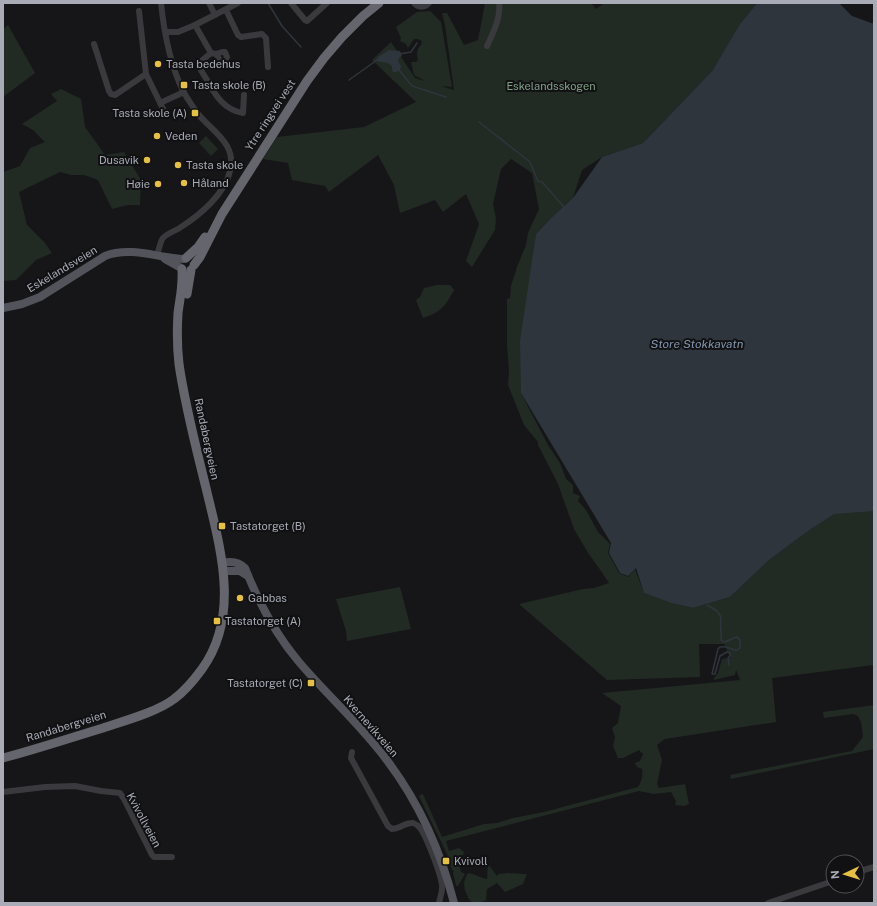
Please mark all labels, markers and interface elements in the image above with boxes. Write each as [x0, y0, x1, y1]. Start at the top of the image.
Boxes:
place label: Tasta bedehus [166, 58, 241, 70]
marker: Tasta bedehus [153, 59, 163, 69]
street label: Ytre ringvei vest [243, 77, 297, 153]
place label: Tasta skole (B) [192, 79, 266, 91]
marker: Tasta skole (B) [179, 80, 189, 90]
park label: Eskelandsskogen [506, 80, 596, 92]
place label: Tasta skole (A) [113, 107, 187, 119]
marker: Tasta skole (A) [190, 108, 200, 118]
place label: Veden [165, 130, 197, 142]
marker: Veden [152, 131, 162, 141]
place label: Dusavik [99, 154, 139, 166]
marker: Dusavik [142, 155, 152, 165]
place label: Tasta skole [186, 159, 243, 171]
marker: Tasta skole [173, 160, 183, 170]
place label: Håland [192, 177, 229, 189]
place label: Høie [126, 178, 150, 190]
marker: Håland [179, 178, 189, 188]
marker: Høie [153, 179, 163, 189]
street label: Eskelandsveien [25, 243, 99, 295]
water label: Store Stokkavatn [651, 337, 744, 351]
street label: Randabergveien [192, 397, 222, 481]
place label: Tastatorget (B) [230, 520, 306, 532]
marker: Tastatorget (B) [217, 521, 227, 531]
place label: Gabbas [248, 592, 287, 604]
marker: Gabbas [235, 593, 245, 603]
place label: Tastatorget (A) [225, 615, 301, 627]
marker: Tastatorget (A) [212, 616, 222, 626]
place label: Tastatorget (C) [227, 677, 303, 689]
marker: Tastatorget (C) [306, 678, 316, 688]
street label: Kvernevikveien [341, 693, 401, 759]
street label: Randabergveien [24, 708, 108, 744]
street label: Kvivollveien [125, 791, 163, 849]
north arrow [825, 854, 865, 894]
place label: Kvivoll [454, 855, 487, 867]
marker: Kvivoll [441, 856, 451, 866]
text: N [829, 870, 841, 879]

